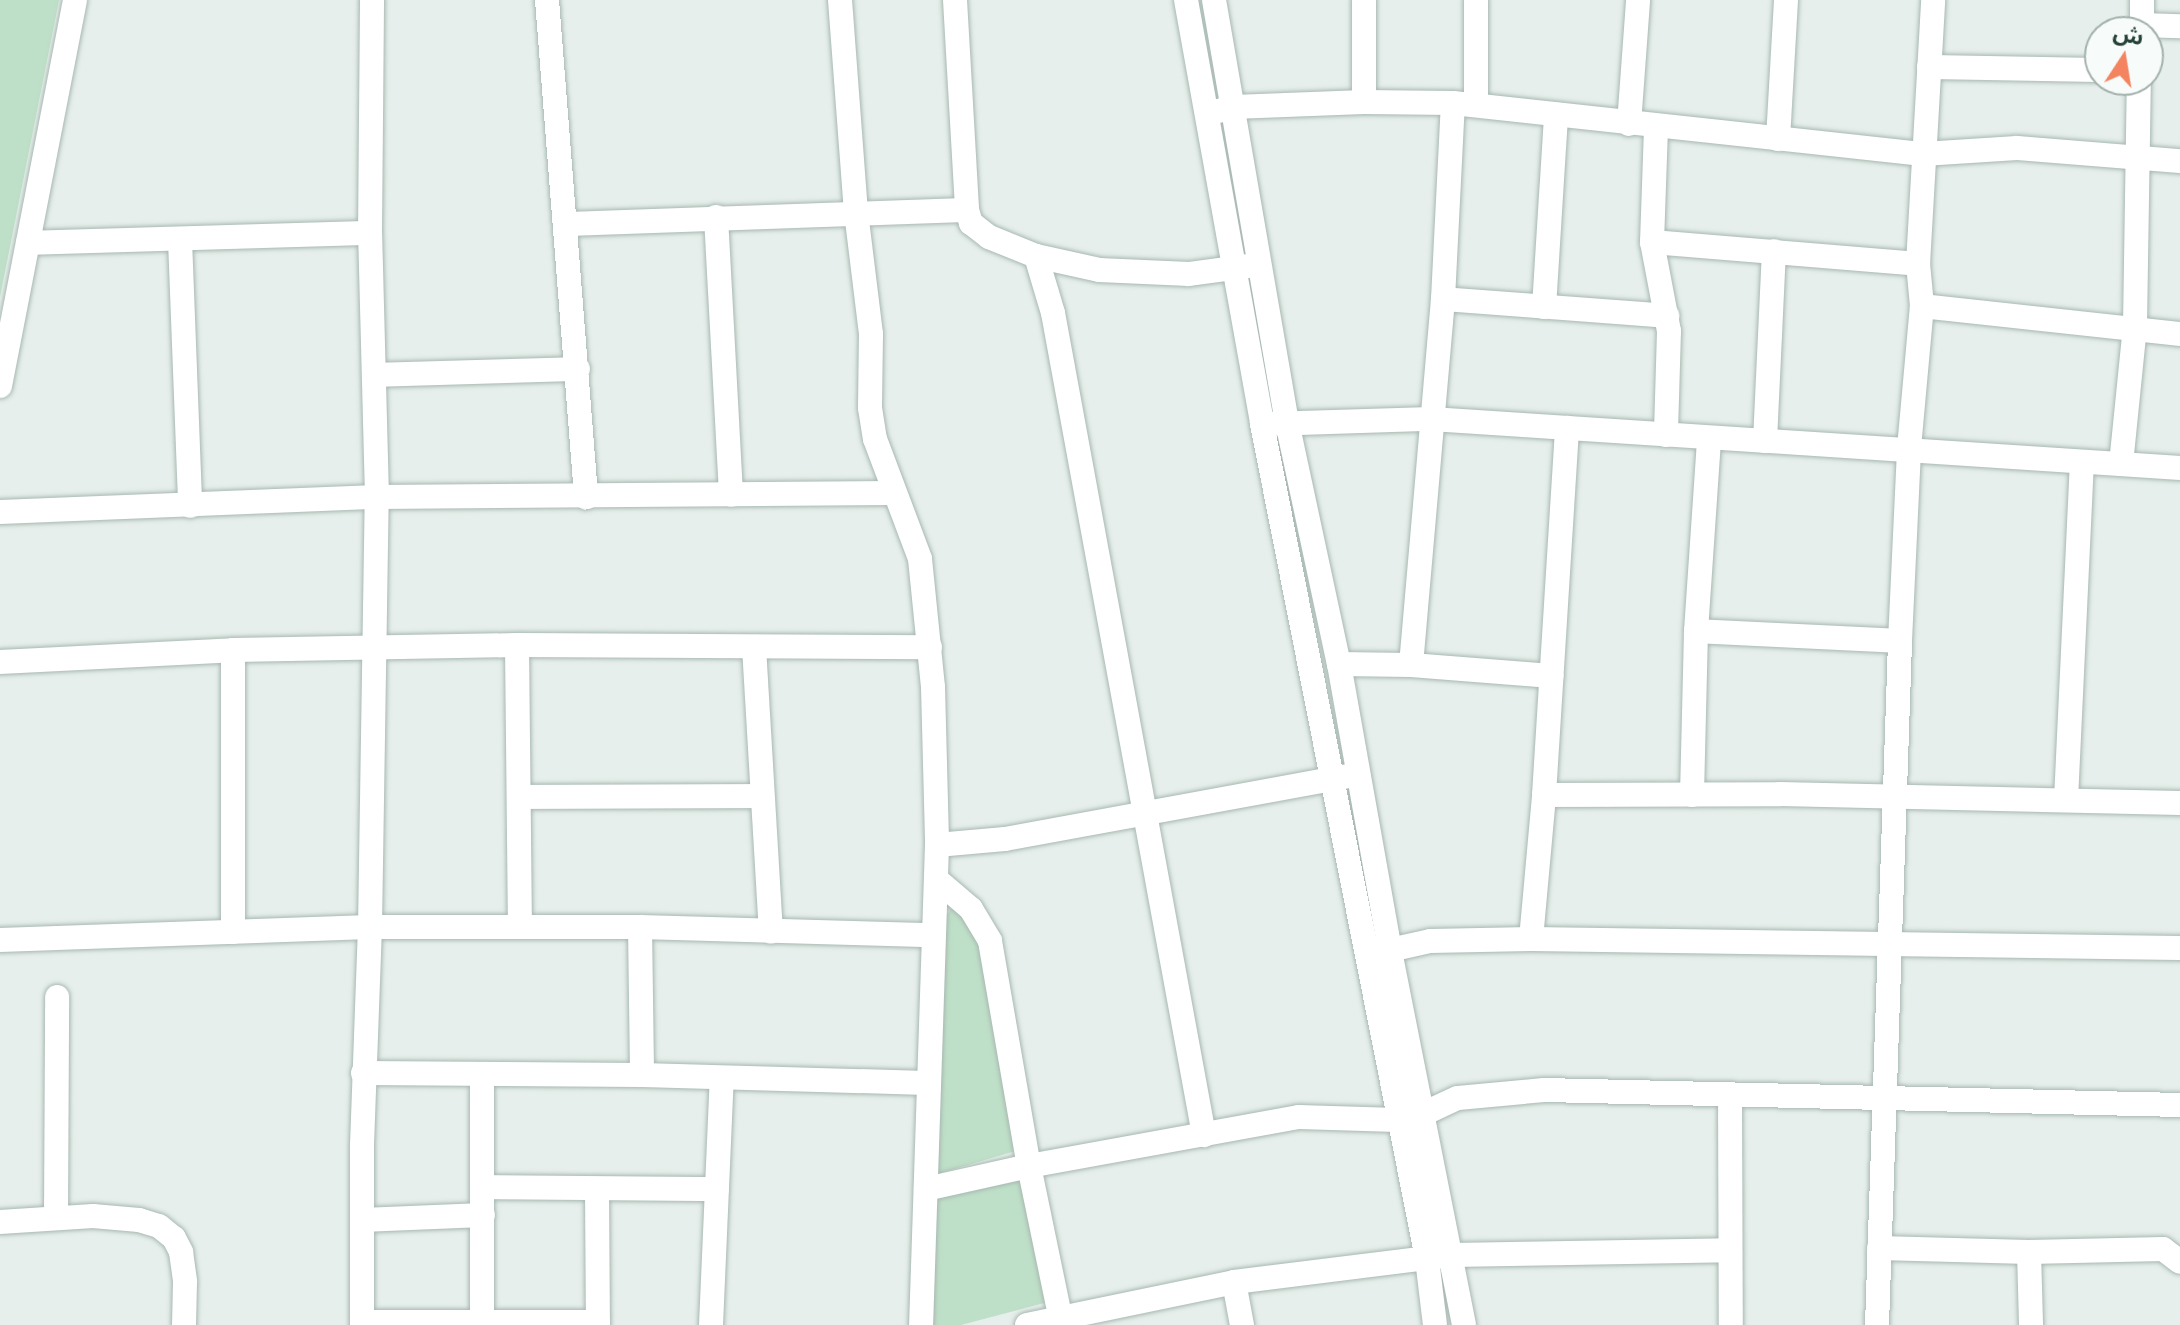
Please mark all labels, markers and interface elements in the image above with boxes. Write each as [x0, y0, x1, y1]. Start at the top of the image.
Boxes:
north arrow [2084, 16, 2164, 96]
text: ش [2111, 18, 2146, 50]

